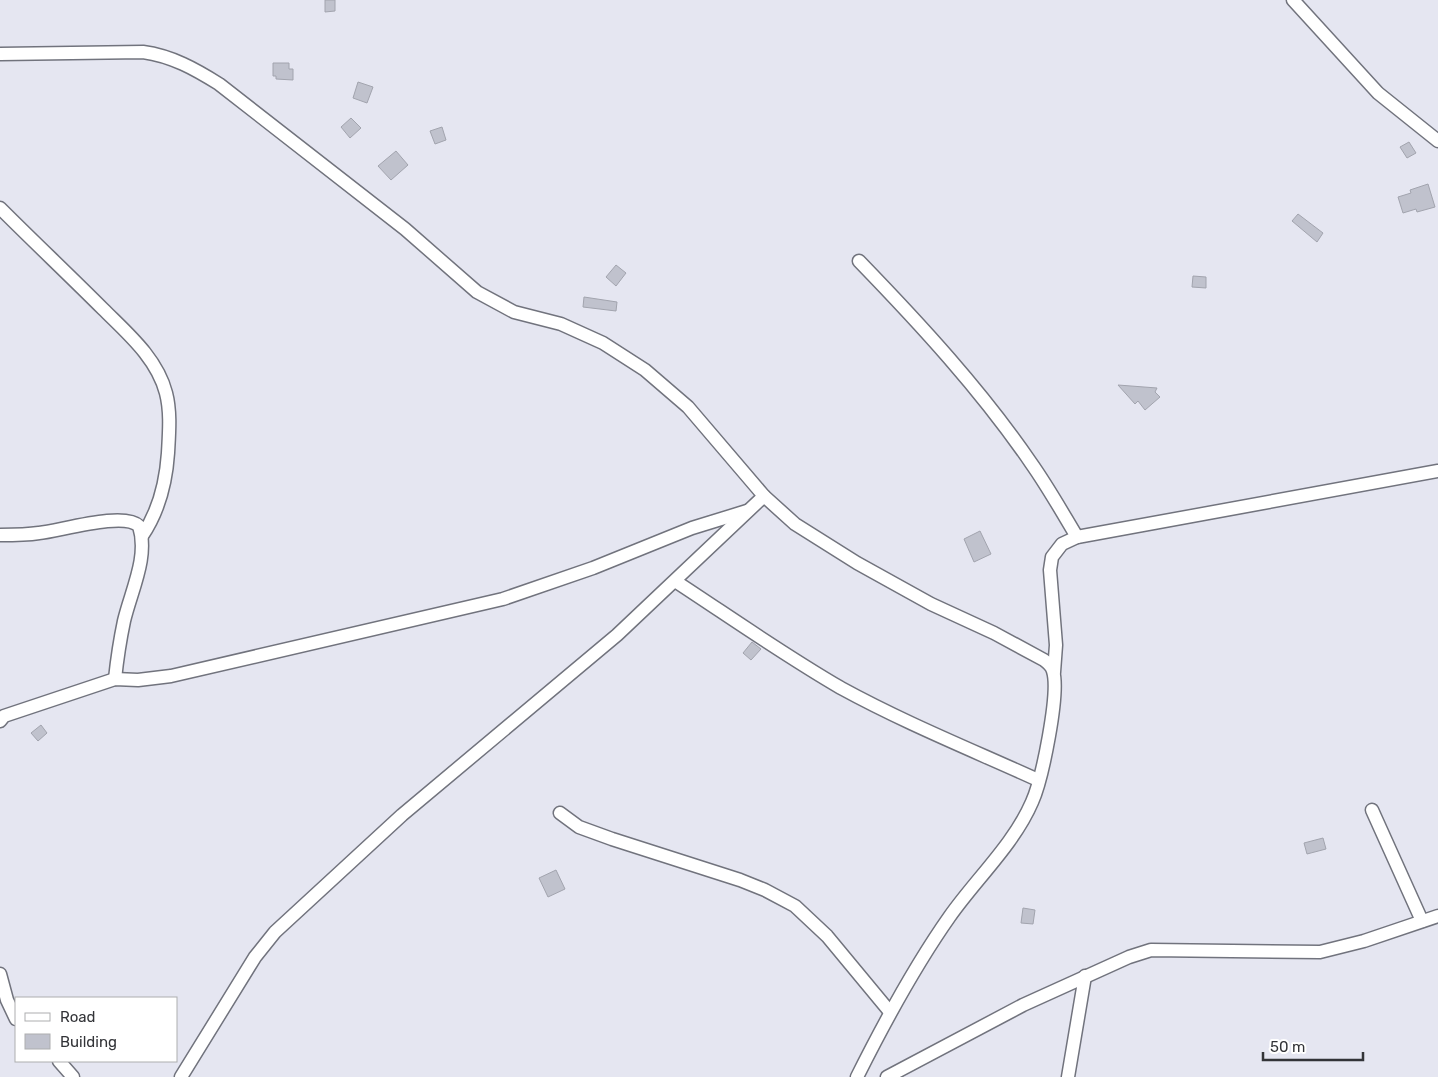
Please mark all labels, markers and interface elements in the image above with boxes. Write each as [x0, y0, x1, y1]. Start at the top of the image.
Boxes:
legend [15, 997, 178, 1062]
text: Road [60, 1008, 96, 1026]
scale bar [1263, 1030, 1363, 1062]
text: Building [60, 1033, 117, 1051]
text: 50 m [1270, 1038, 1305, 1056]

